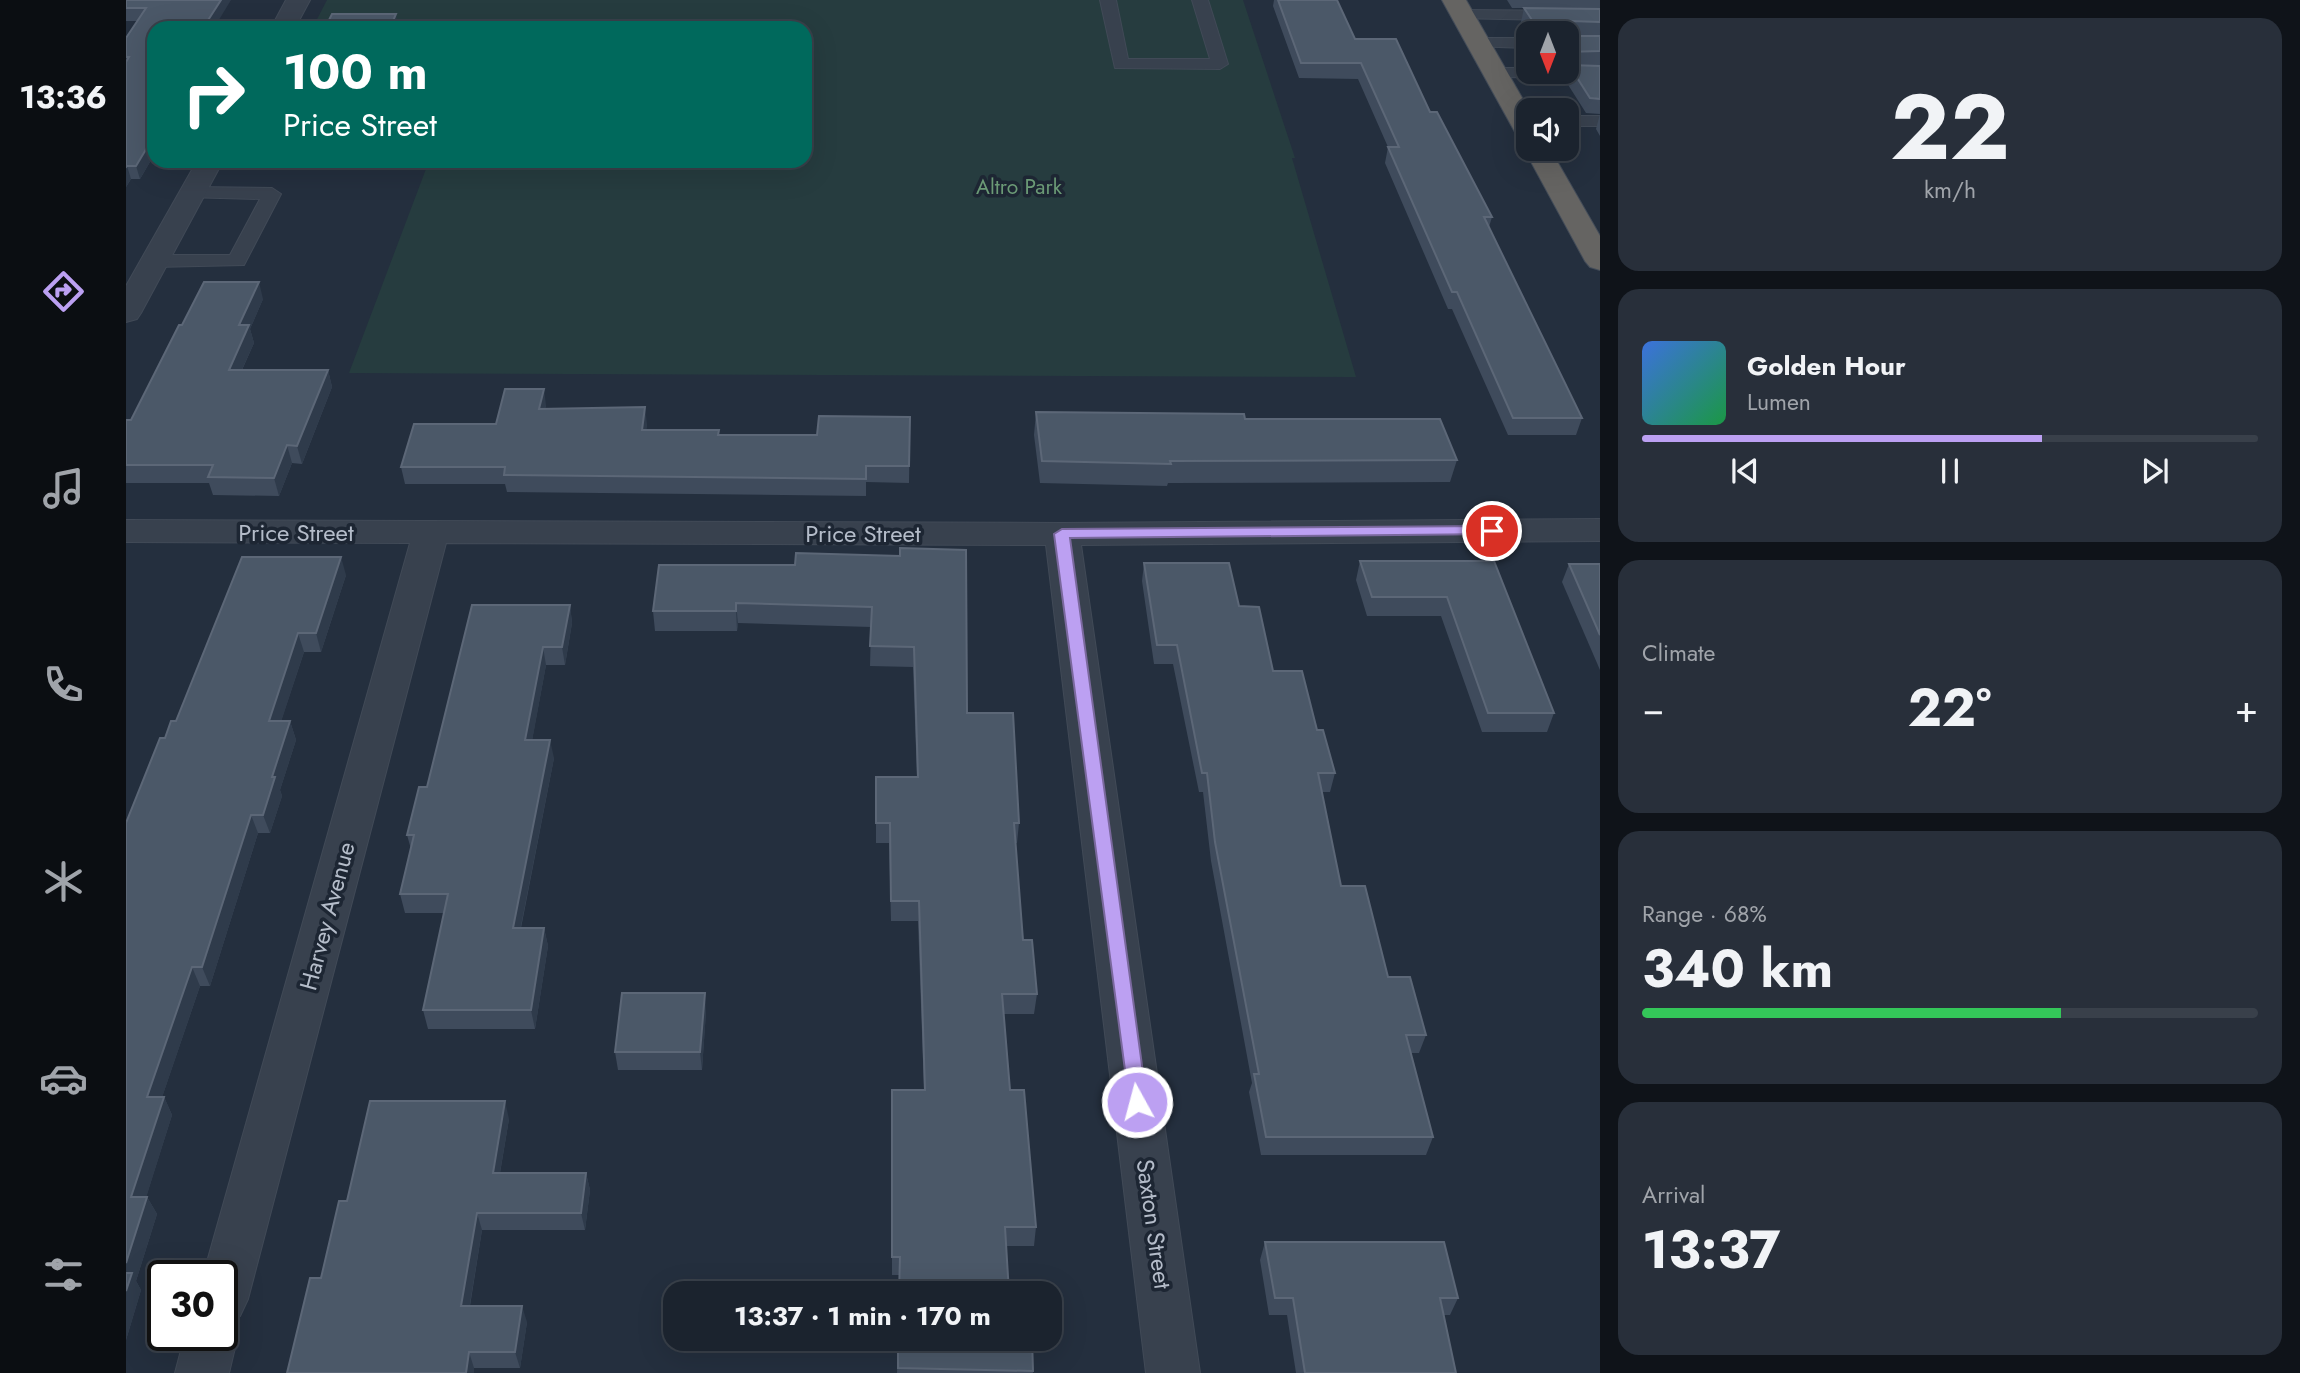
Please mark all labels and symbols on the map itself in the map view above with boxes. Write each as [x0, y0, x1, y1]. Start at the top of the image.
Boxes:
north arrow [1516, 21, 1578, 84]
park label: Altro Park [976, 172, 1063, 202]
pin [1462, 501, 1522, 561]
street label: Price Street [238, 515, 354, 550]
street label: Price Street [805, 516, 921, 551]
street label: Harvey Avenue [290, 838, 364, 994]
position arrow [1100, 1065, 1174, 1139]
street label: Saxton Street [1128, 1157, 1180, 1291]
speed limit sign: 30 [147, 1260, 238, 1351]

